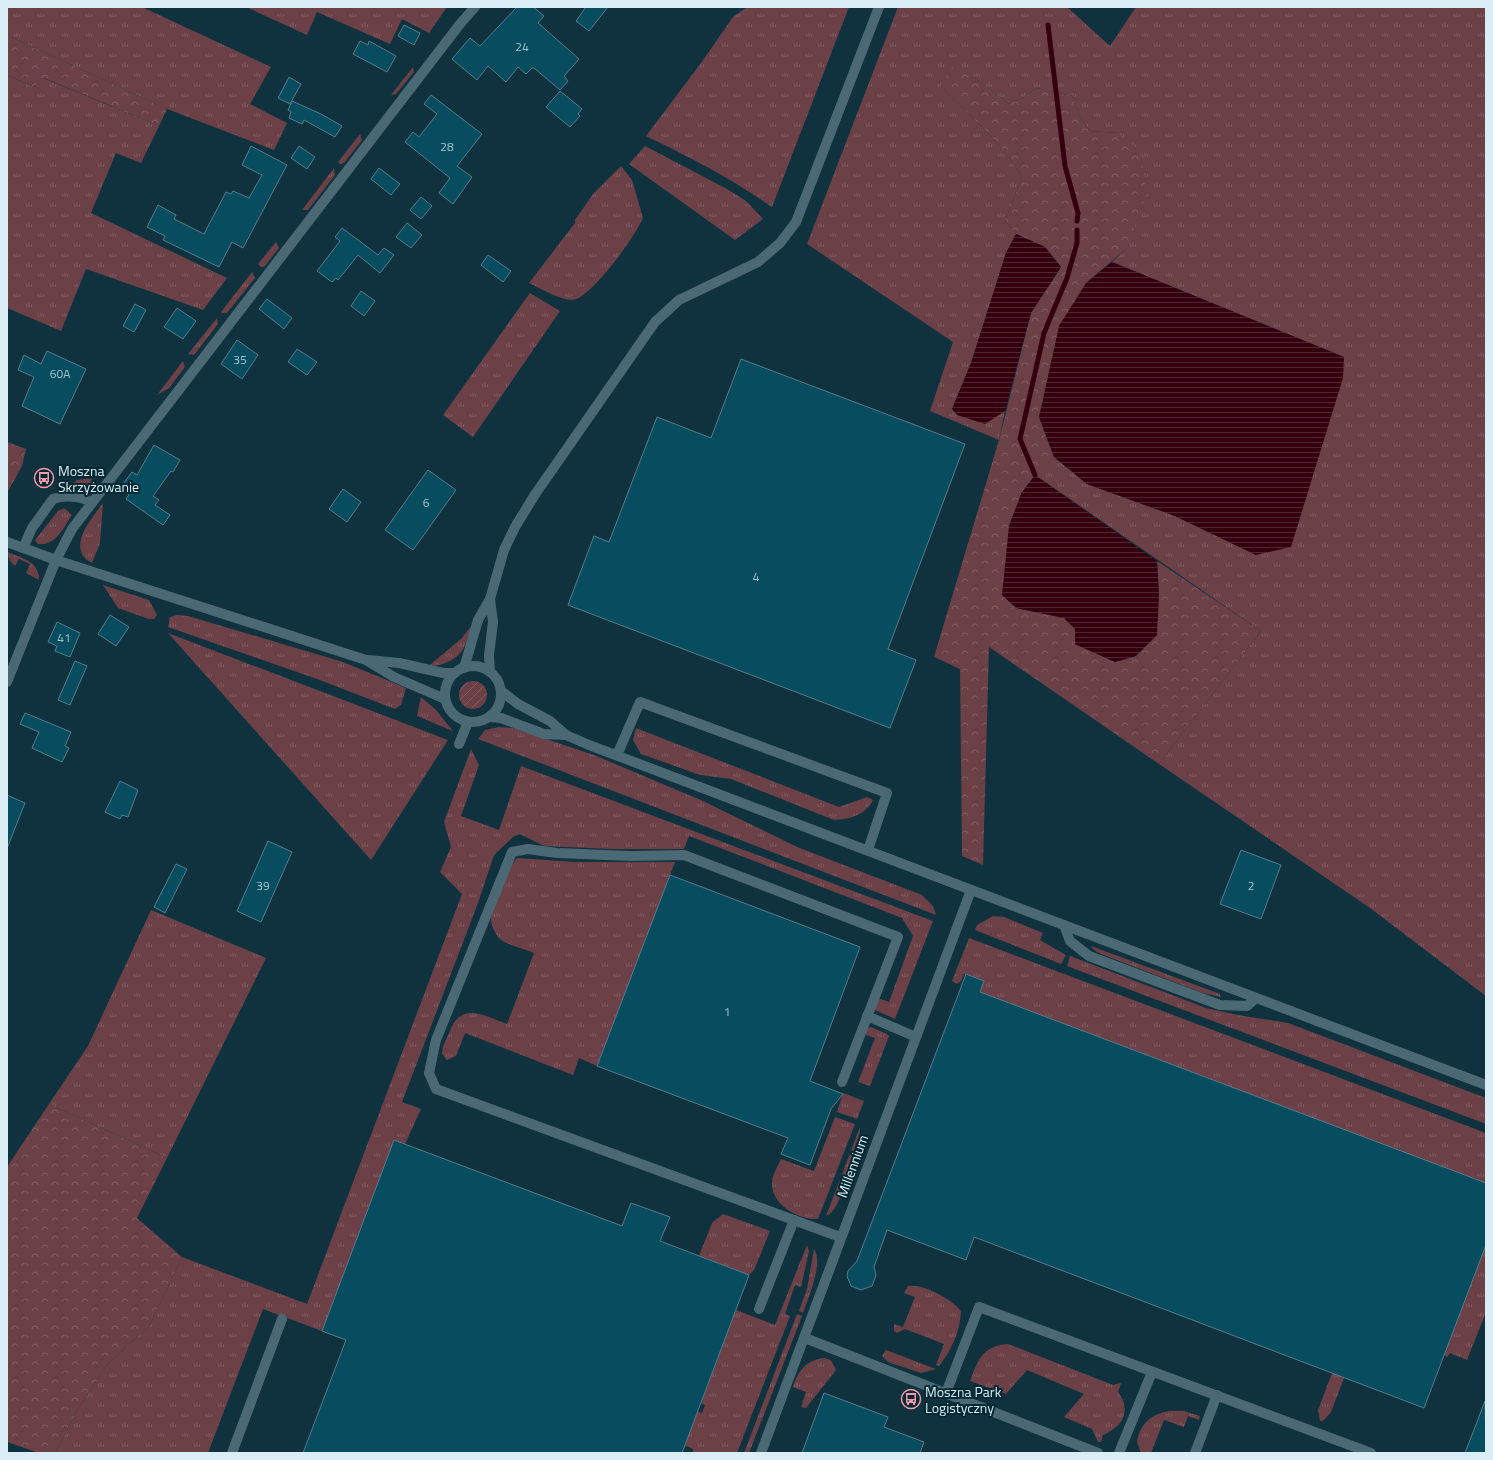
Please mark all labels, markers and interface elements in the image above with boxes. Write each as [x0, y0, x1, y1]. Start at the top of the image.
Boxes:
house number: 24 [515, 37, 529, 56]
house number: 28 [440, 137, 454, 156]
house number: 35 [233, 350, 247, 369]
house number: 60A [50, 364, 70, 383]
place label: Moszna Skrzyżowanie [58, 460, 139, 497]
bus stop icon: Moszna Skrzyżowanie [33, 467, 55, 489]
house number: 6 [423, 493, 430, 512]
house number: 4 [753, 567, 760, 586]
house number: 41 [57, 628, 71, 647]
house number: 39 [256, 876, 270, 895]
house number: 2 [1248, 876, 1254, 895]
house number: 1 [724, 1002, 730, 1021]
street label: Millennium [831, 1132, 873, 1200]
place label: Moszna Park Logistyczny [925, 1381, 1002, 1418]
bus stop icon: Moszna Park Logistyczny [900, 1388, 922, 1410]

